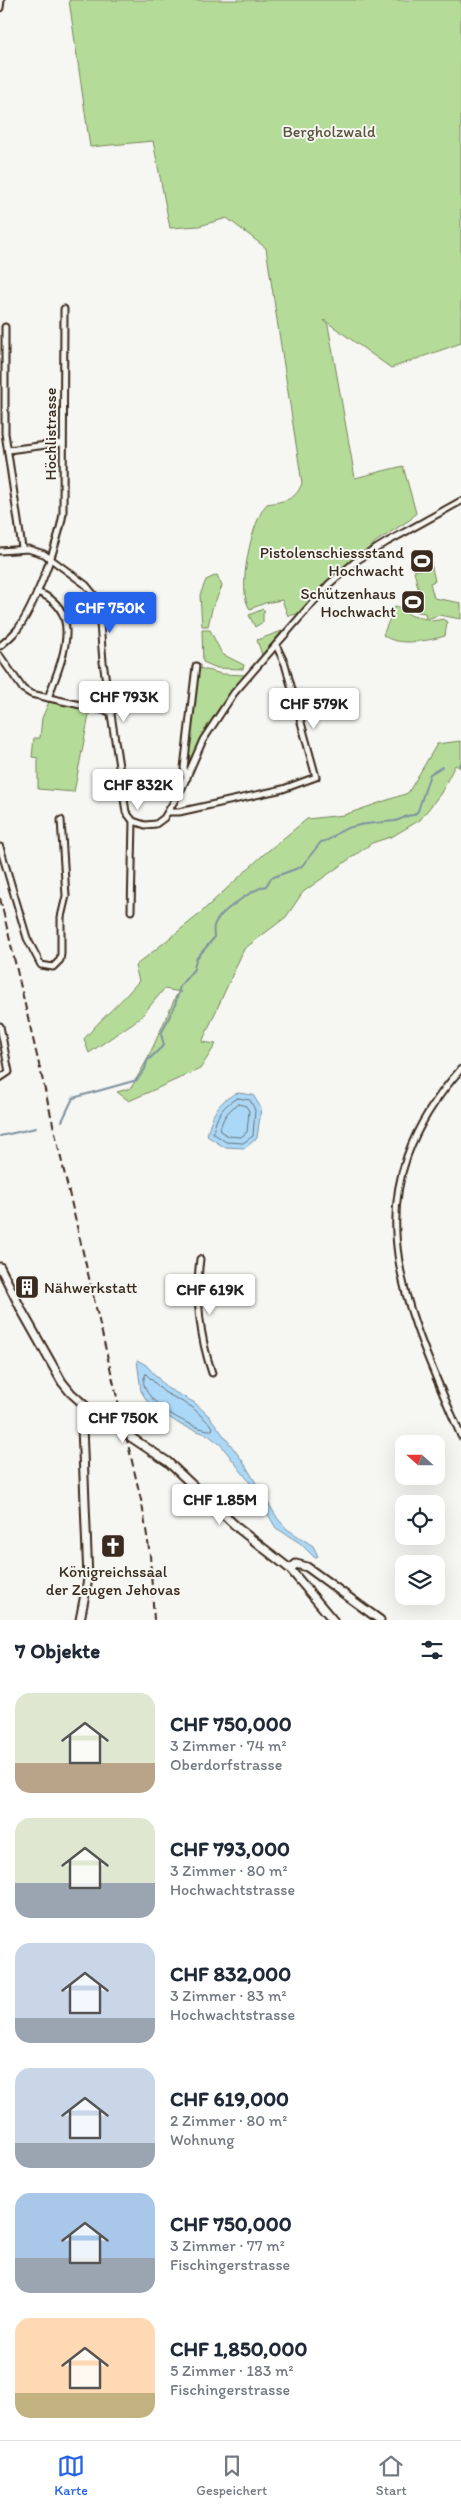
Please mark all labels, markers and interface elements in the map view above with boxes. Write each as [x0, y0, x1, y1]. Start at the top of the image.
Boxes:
park label: Bergholzwald [282, 122, 376, 141]
street label: Höchlistrasse [41, 387, 60, 480]
place label: Pistolenschiessstand Hochwacht [260, 543, 404, 580]
sports icon: Pistolenschiessstand Hochwacht [409, 548, 435, 574]
place label: Schützenhaus Hochwacht [300, 584, 396, 621]
sports icon: Schützenhaus Hochwacht [400, 589, 426, 615]
pin: CHF 750K [58, 592, 162, 634]
text: CHF 750K [75, 598, 145, 617]
pin: CHF 793K [72, 680, 176, 723]
text: CHF 793K [90, 687, 158, 706]
pin: CHF 579K [262, 688, 366, 730]
text: CHF 579K [280, 694, 348, 713]
pin: CHF 832K [86, 768, 190, 811]
text: CHF 832K [103, 775, 173, 794]
building icon: Nähwerkstatt [14, 1274, 40, 1300]
pin: CHF 619K [158, 1274, 262, 1316]
place label: Nähwerkstatt [44, 1278, 137, 1297]
text: CHF 619K [176, 1280, 244, 1299]
pin: CHF 750K [71, 1402, 175, 1444]
text: CHF 750K [88, 1408, 158, 1427]
north arrow [395, 1435, 445, 1485]
map controls [395, 1435, 445, 1605]
pin: CHF 1.85M [163, 1484, 277, 1526]
text: CHF 1.85M [183, 1490, 257, 1509]
button: locate [395, 1495, 445, 1545]
church icon: Königreichssaal der Zeugen Jehovas [100, 1533, 126, 1559]
button: layers [395, 1555, 445, 1605]
place label: Königreichssaal der Zeugen Jehovas [46, 1562, 180, 1599]
icon: filters [418, 1636, 446, 1664]
text: 7 Objekte [15, 1638, 100, 1663]
text: CHF 750,000 [170, 1711, 292, 1736]
icon: home [55, 1713, 115, 1773]
text: 3 Zimmer · 74 m² [170, 1736, 286, 1755]
text: Oberdorfstrasse [170, 1755, 282, 1774]
text: CHF 793,000 [170, 1836, 290, 1861]
icon: home [55, 1838, 115, 1898]
text: 3 Zimmer · 80 m² [170, 1861, 288, 1880]
text: Hochwachtstrasse [170, 1880, 295, 1899]
text: CHF 832,000 [170, 1961, 291, 1986]
icon: home [55, 1963, 115, 2023]
text: 3 Zimmer · 83 m² [170, 1986, 286, 2005]
text: Hochwachtstrasse [170, 2005, 295, 2024]
text: CHF 619,000 [170, 2086, 289, 2111]
icon: home [55, 2088, 115, 2148]
text: 2 Zimmer · 80 m² [170, 2111, 287, 2130]
text: Wohnung [170, 2130, 234, 2149]
text: CHF 750,000 [170, 2211, 292, 2236]
icon: home [55, 2213, 115, 2273]
text: 3 Zimmer · 77 m² [170, 2236, 285, 2255]
text: Fischingerstrasse [170, 2255, 290, 2274]
text: CHF 1,850,000 [170, 2336, 307, 2361]
icon: home [55, 2338, 115, 2398]
text: 5 Zimmer · 183 m² [170, 2361, 294, 2380]
text: Fischingerstrasse [170, 2380, 290, 2399]
tab: Karte [54, 2452, 88, 2499]
tab: Gespeichert [196, 2452, 267, 2499]
tab: Start [376, 2452, 407, 2499]

